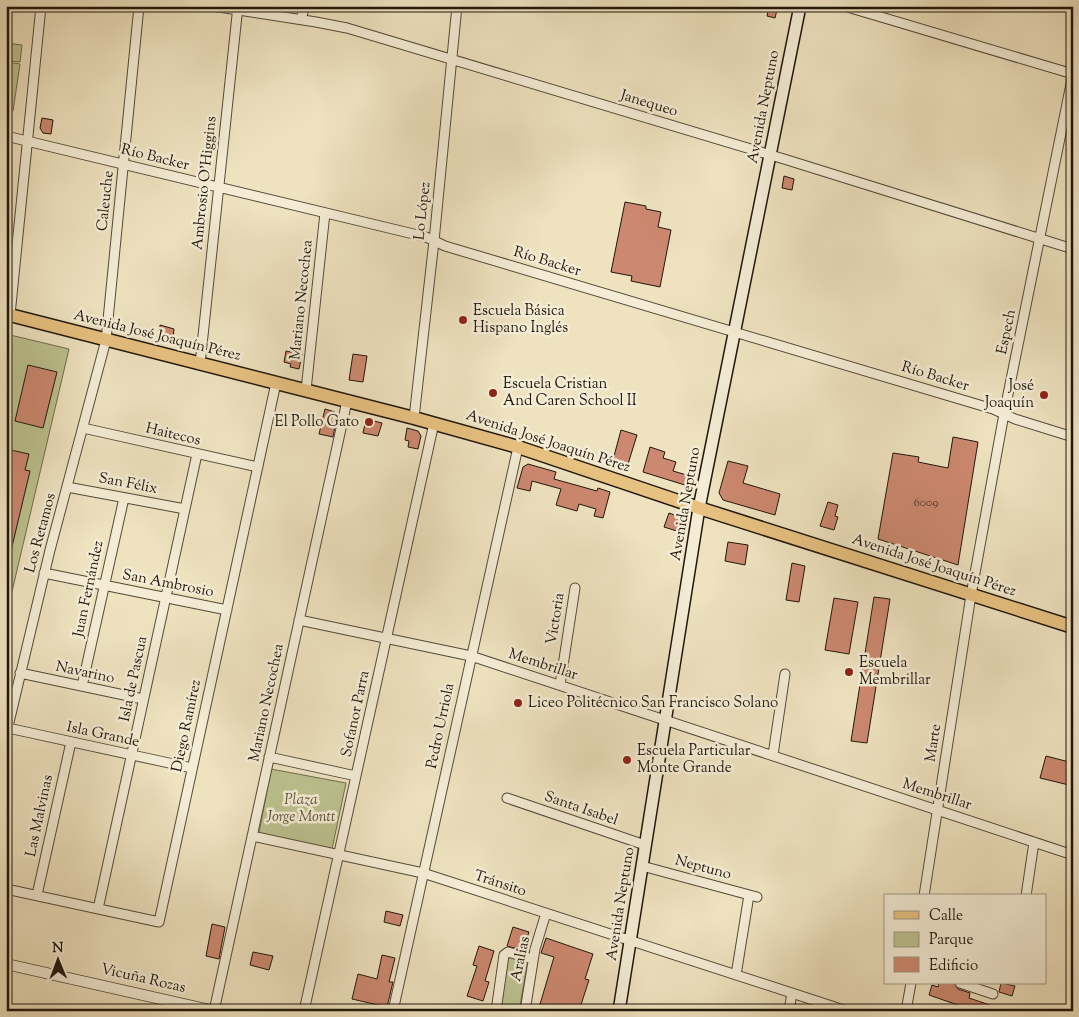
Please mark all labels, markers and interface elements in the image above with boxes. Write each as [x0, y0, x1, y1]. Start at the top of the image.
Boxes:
street label: Avenida Neptuno [743, 49, 785, 165]
street label: Janequeo [617, 85, 680, 123]
street label: Ambrosio O'Higgins [188, 115, 222, 251]
street label: Río Backer [119, 139, 192, 177]
street label: Caleuche [92, 170, 120, 232]
street label: Lo López [409, 180, 437, 241]
street label: Mariano Necochea [285, 239, 319, 361]
street label: Río Backer [511, 242, 584, 282]
place label: Escuela Básica Hispano Inglés [473, 301, 568, 339]
street label: Avenida José Joaquín Pérez [71, 305, 243, 367]
street label: Espech [992, 307, 1022, 357]
marker: Escuela Básica Hispano Inglés [457, 314, 469, 326]
street label: Río Backer [899, 357, 972, 397]
place label: Escuela Cristian And Caren School II [503, 374, 637, 412]
place label: José Joaquín [984, 376, 1034, 414]
marker: Escuela Cristian And Caren School II [487, 387, 499, 399]
marker: José Joaquín [1038, 389, 1050, 401]
street label: Avenida José Joaquín Pérez [463, 406, 633, 479]
place label: El Pollo Gato [275, 412, 359, 433]
marker: El Pollo Gato [363, 416, 375, 428]
street label: Haitecos [143, 418, 203, 452]
street label: Avenida Neptuno [666, 446, 706, 562]
street label: San Félix [97, 468, 159, 500]
street label: Los Retamos [20, 491, 62, 575]
house number: 6009 [914, 494, 938, 512]
street label: Avenida José Joaquín Pérez [849, 530, 1019, 603]
street label: Juan Fernández [68, 538, 110, 640]
street label: San Ambrosio [121, 565, 215, 603]
street label: Victoria [542, 591, 570, 646]
street label: Isla de Pascua [115, 634, 153, 724]
street label: Mariano Necochea [244, 642, 290, 764]
street label: Membrillar [506, 644, 581, 686]
place label: Escuela Membrillar [859, 653, 931, 691]
street label: Navarino [53, 656, 117, 690]
marker: Escuela Membrillar [843, 666, 855, 678]
street label: Sofanor Parra [337, 669, 375, 759]
street label: Diego Ramírez [167, 677, 207, 774]
street label: Pedro Urriola [422, 681, 460, 771]
place label: Liceo Politécnico San Francisco Solano [528, 693, 778, 714]
marker: Liceo Politécnico San Francisco Solano [512, 697, 524, 709]
street label: Isla Grande [65, 717, 141, 753]
street label: Marte [921, 722, 947, 764]
place label: Escuela Particular Monte Grande [637, 741, 751, 779]
marker: Escuela Particular Monte Grande [621, 754, 633, 766]
street label: Las Malvinas [21, 773, 59, 859]
street label: Membrillar [900, 774, 975, 816]
street label: Santa Isabel [541, 787, 621, 831]
park label: Plaza Jorge Montt [265, 790, 336, 828]
street label: Avenida Neptuno [602, 846, 640, 962]
street label: Neptuno [672, 850, 734, 886]
street label: Tránsito [471, 866, 529, 902]
legend [884, 894, 1046, 984]
text: Calle [929, 906, 963, 927]
text: Parque [929, 930, 973, 951]
north arrow [32, 934, 82, 984]
street label: Aralias [506, 934, 536, 984]
text: N [52, 939, 64, 959]
text: Edificio [929, 956, 978, 977]
street label: Vicuña Rozas [98, 959, 188, 999]

